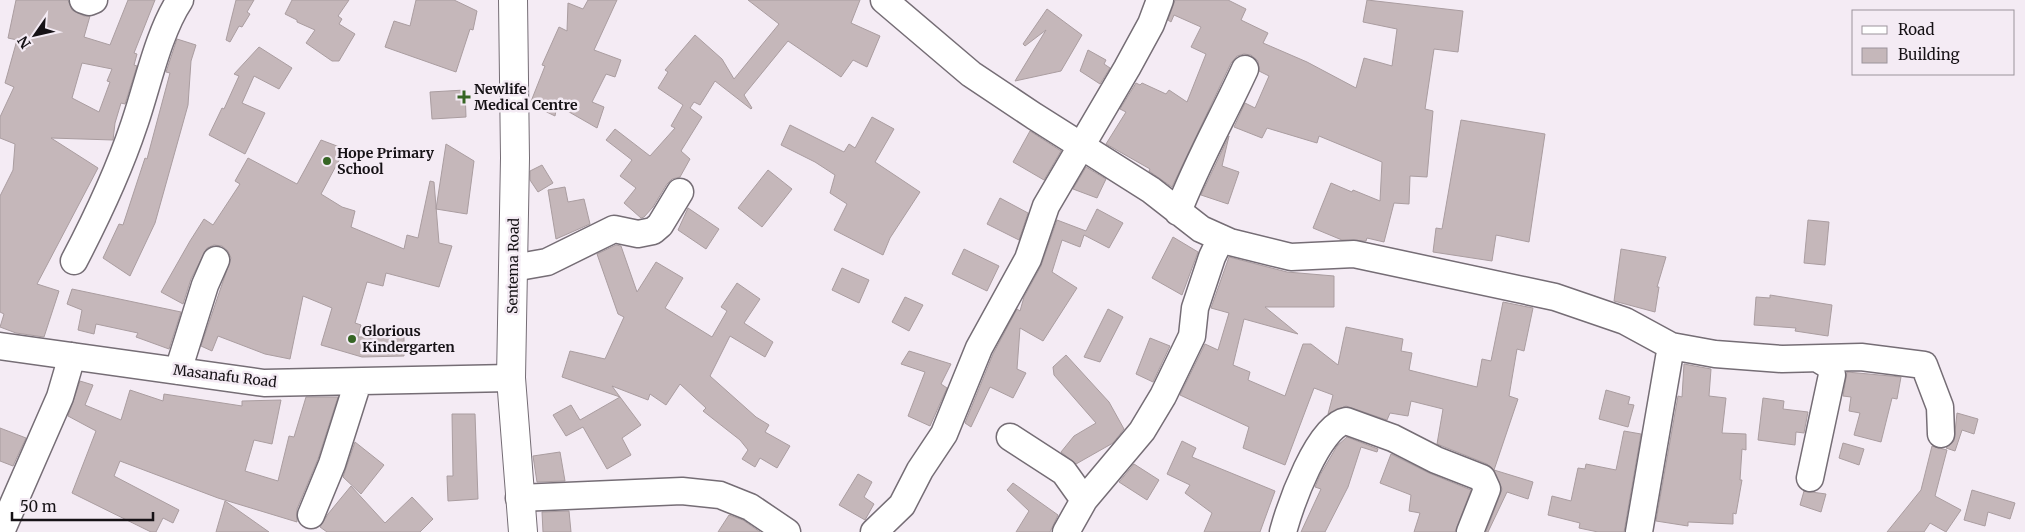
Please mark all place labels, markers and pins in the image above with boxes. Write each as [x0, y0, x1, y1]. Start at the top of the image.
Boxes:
place label: Newlife Medical Centre [474, 80, 578, 114]
marker: Newlife Medical Centre [458, 91, 470, 103]
place label: Hope Primary School [337, 144, 435, 178]
marker: Hope Primary School [321, 155, 333, 167]
place label: Glorious Kindergarten [362, 322, 455, 356]
marker: Glorious Kindergarten [346, 333, 358, 345]

